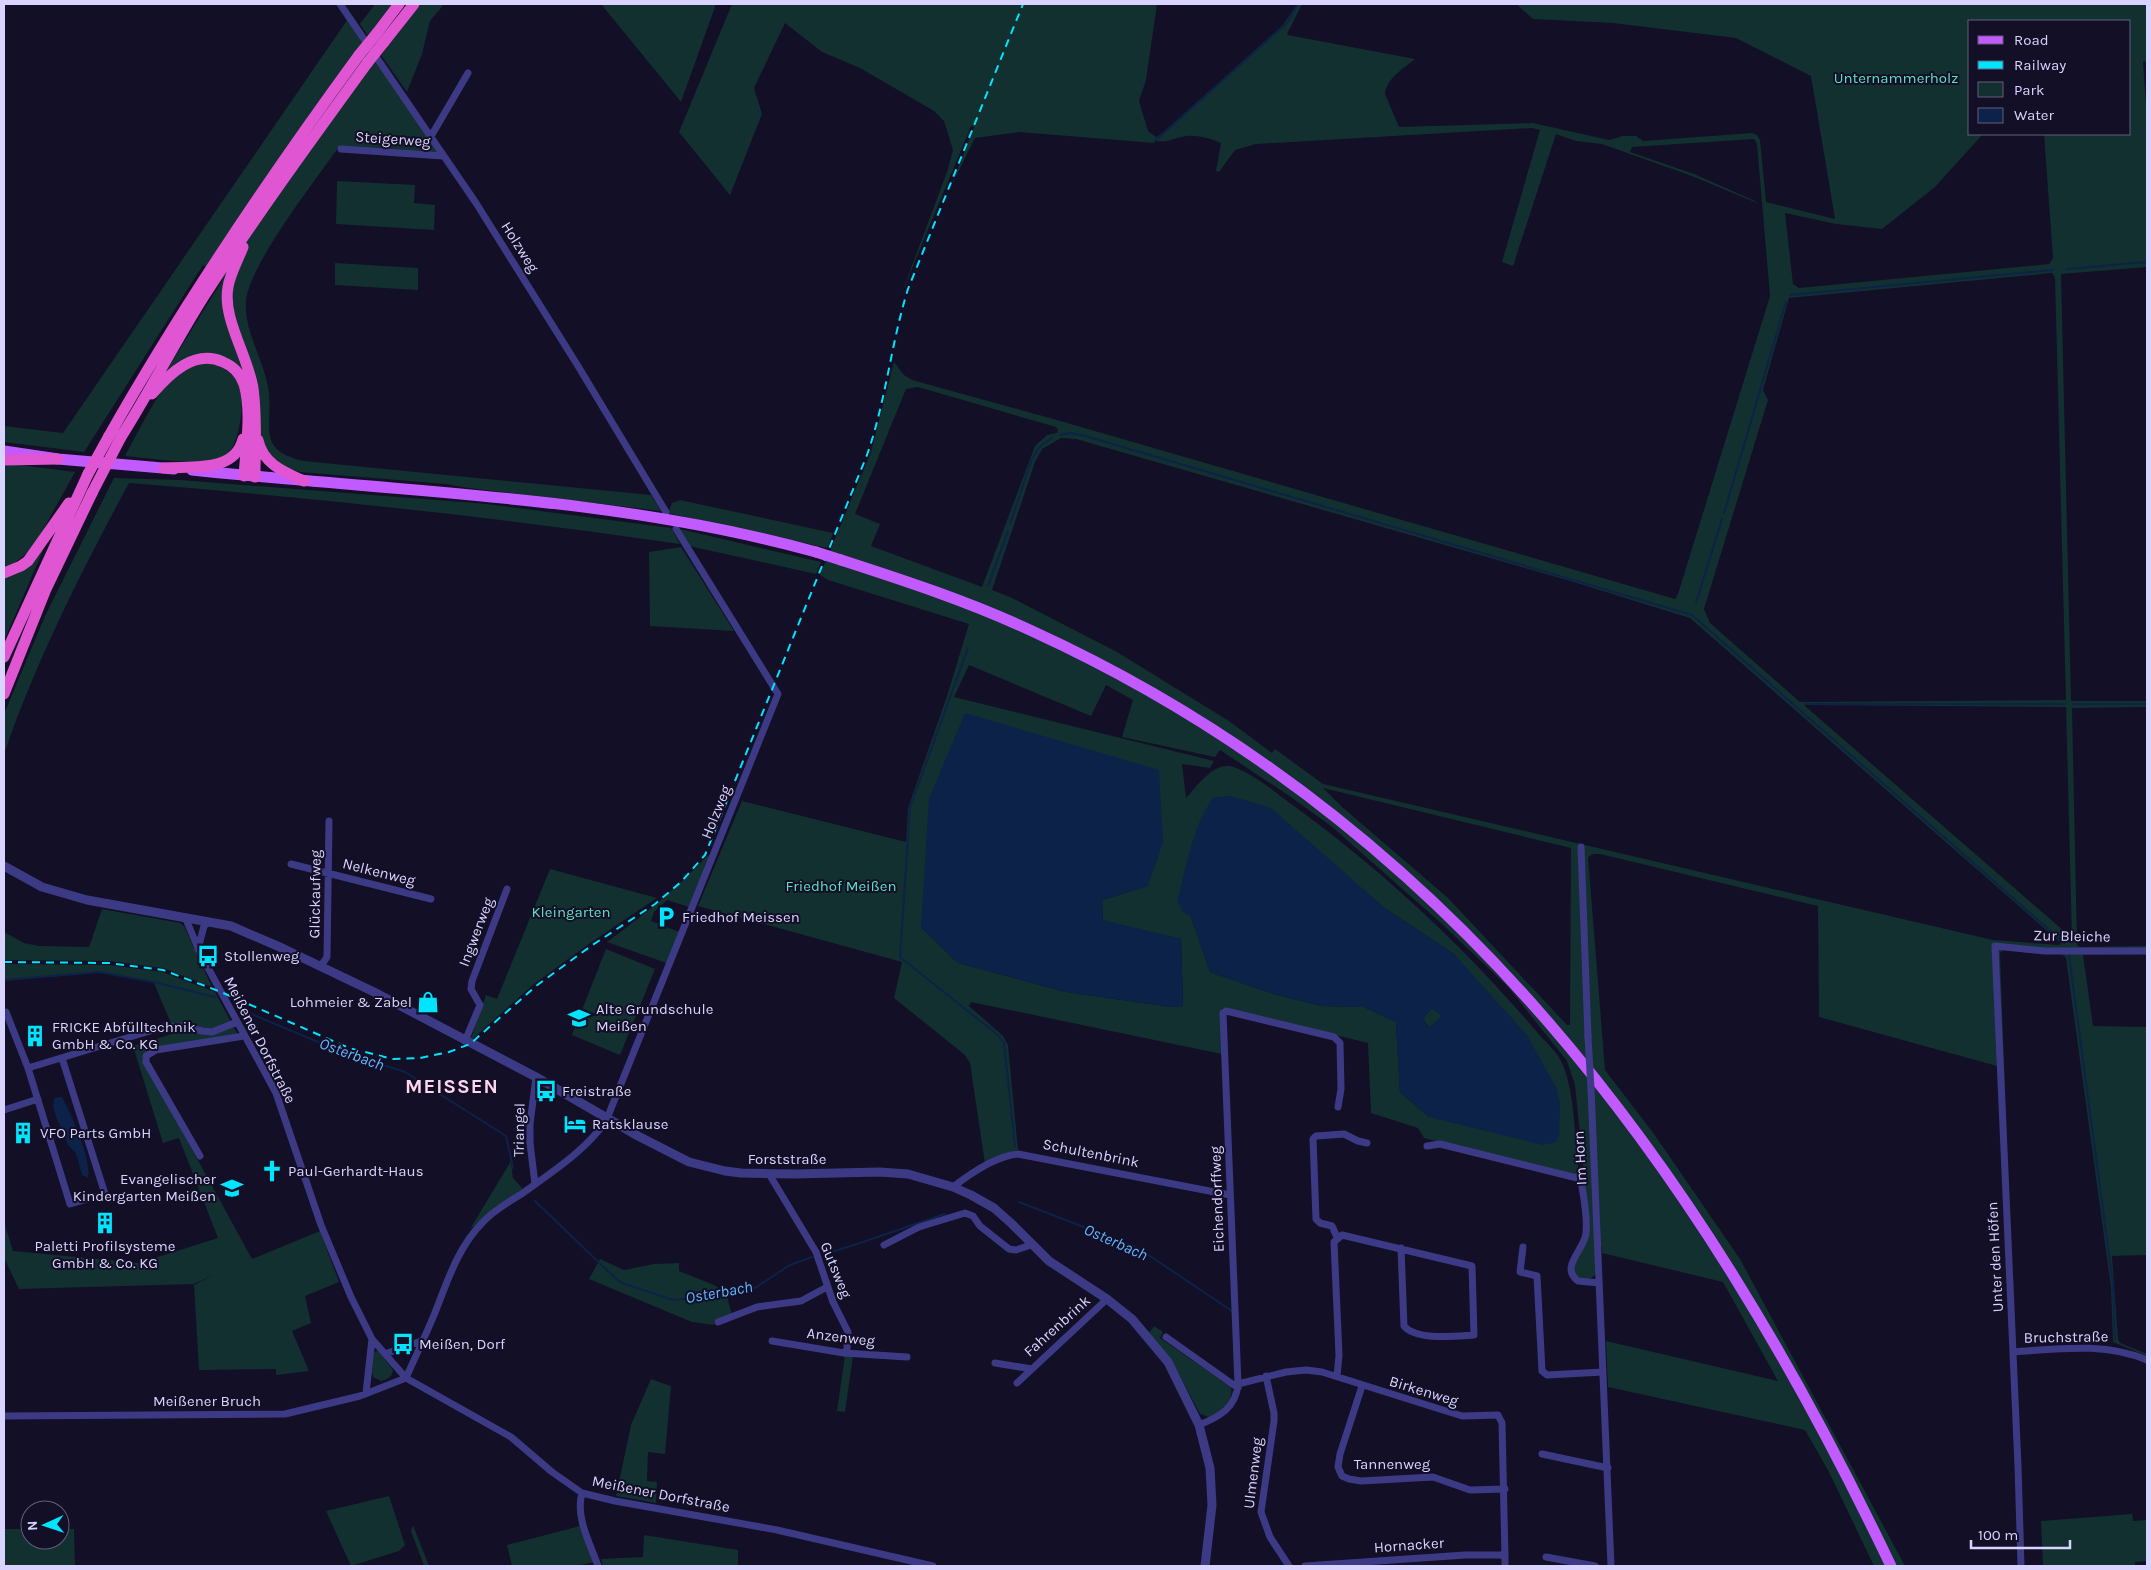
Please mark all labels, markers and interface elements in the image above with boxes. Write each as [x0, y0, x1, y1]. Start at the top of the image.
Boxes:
legend [1968, 20, 2131, 135]
text: Road [2014, 31, 2049, 49]
text: Railway [2014, 56, 2066, 74]
park label: Unternammerholz [1834, 69, 1958, 87]
text: Park [2014, 81, 2044, 99]
text: Water [2014, 106, 2055, 124]
street label: Steigerweg [355, 127, 432, 151]
street label: Holzweg [497, 218, 543, 276]
street label: Holzweg [697, 782, 735, 842]
street label: Glückaufweg [305, 849, 325, 938]
street label: Nelkenweg [341, 854, 418, 890]
park label: Friedhof Meißen [785, 877, 897, 895]
street label: Ingwerweg [455, 894, 498, 969]
park label: Kleingarten [531, 903, 611, 921]
parking icon: Friedhof Meissen [653, 904, 679, 930]
place label: Friedhof Meissen [682, 908, 800, 926]
street label: Zur Bleiche [2033, 926, 2111, 946]
bus stop icon: Stollenweg [195, 943, 221, 969]
place label: Stollenweg [224, 947, 300, 965]
street label: Meißener Dorfstraße [220, 974, 300, 1106]
shop icon: Lohmeier & Zabel [415, 989, 441, 1015]
place label: Lohmeier & Zabel [290, 993, 412, 1011]
place label: Alte Grundschule Meißen [596, 1000, 714, 1035]
school or university icon: Alte Grundschule Meißen [566, 1005, 592, 1031]
place label: FRICKE Abfülltechnik GmbH & Co. KG [52, 1018, 196, 1053]
building icon: FRICKE Abfülltechnik GmbH & Co. KG [22, 1023, 48, 1049]
water label: Osterbach [317, 1033, 387, 1075]
district label: MEISSEN [405, 1075, 499, 1098]
bus stop icon: Freistraße [533, 1078, 559, 1104]
place label: Freistraße [562, 1082, 632, 1100]
street label: Triangel [510, 1103, 528, 1157]
hotel icon: Ratsklause [562, 1111, 588, 1137]
place label: Ratsklause [592, 1115, 669, 1133]
building icon: VFO Parts GmbH [10, 1120, 36, 1146]
place label: VFO Parts GmbH [40, 1124, 151, 1142]
street label: Im Horn [1570, 1130, 1590, 1186]
street label: Schultenbrink [1041, 1135, 1141, 1171]
street label: Eichendorffweg [1206, 1145, 1228, 1252]
street label: Forststraße [748, 1150, 826, 1168]
church icon: Paul-Gerhardt-Haus [259, 1158, 285, 1184]
place label: Paul-Gerhardt-Haus [288, 1162, 424, 1180]
place label: Evangelischer Kindergarten Meißen [73, 1170, 217, 1205]
school or university icon: Evangelischer Kindergarten Meißen [219, 1175, 245, 1201]
street label: Unter den Höfen [1983, 1201, 2007, 1313]
building icon: Paletti Profilsysteme GmbH & Co. KG [92, 1210, 118, 1236]
water label: Osterbach [1081, 1220, 1151, 1264]
place label: Paletti Profilsysteme GmbH & Co. KG [34, 1237, 176, 1272]
street label: Gutsweg [817, 1239, 856, 1301]
water label: Osterbach [684, 1277, 754, 1307]
street label: Fahrenbrink [1020, 1291, 1094, 1361]
street label: Anzenweg [806, 1324, 877, 1350]
street label: Bruchstraße [2023, 1327, 2109, 1347]
bus stop icon: Meißen, Dorf [390, 1331, 416, 1357]
place label: Meißen, Dorf [419, 1335, 506, 1353]
street label: Birkenweg [1387, 1372, 1461, 1410]
street label: Meißener Bruch [153, 1392, 261, 1410]
street label: Ulmenweg [1240, 1436, 1266, 1510]
street label: Tannenweg [1354, 1455, 1431, 1473]
street label: Meißener Dorfstraße [591, 1472, 731, 1516]
north arrow [20, 1500, 70, 1550]
scale bar [1971, 1518, 2070, 1550]
text: N [24, 1520, 41, 1531]
text: 100 m [1978, 1526, 2018, 1544]
street label: Hornacker [1373, 1534, 1445, 1556]

